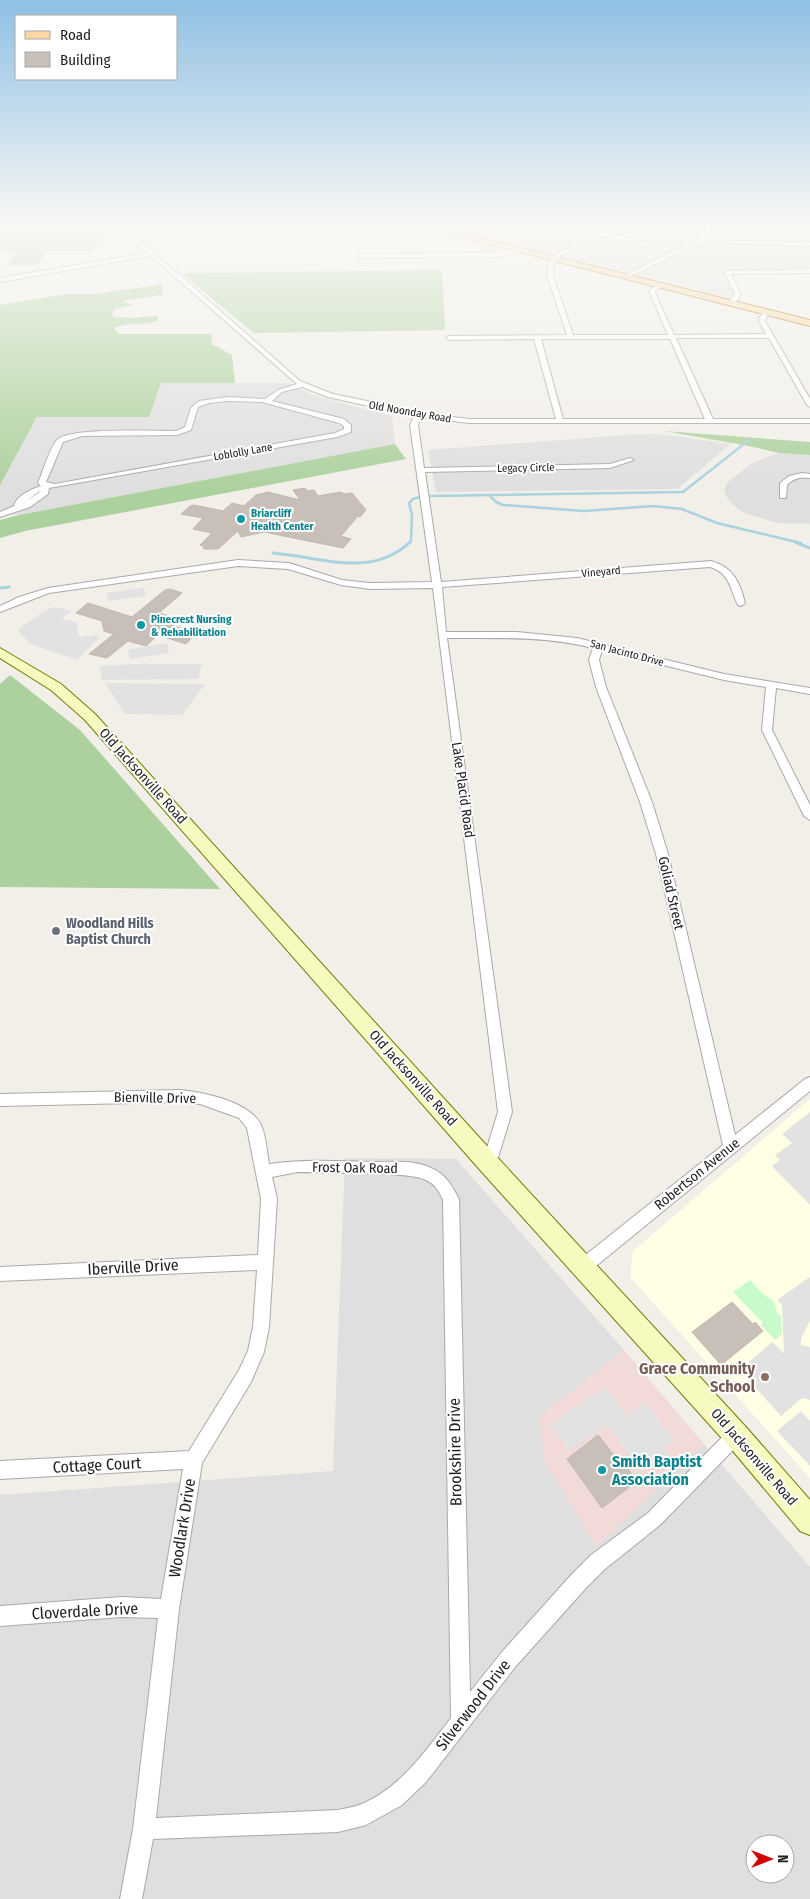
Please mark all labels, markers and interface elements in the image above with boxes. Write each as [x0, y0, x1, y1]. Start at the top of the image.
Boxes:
legend [15, 15, 178, 80]
text: Road [60, 26, 91, 44]
text: Building [60, 51, 111, 69]
street label: Old Noonday Road [368, 398, 452, 426]
street label: Loblolly Lane [213, 440, 273, 464]
street label: Legacy Circle [497, 461, 555, 475]
place label: Briarcliff Health Center [251, 507, 315, 533]
marker: Briarcliff Health Center [235, 513, 247, 525]
street label: Vineyard [581, 564, 621, 580]
place label: Pinecrest Nursing & Rehabilitation [151, 613, 232, 639]
marker: Pinecrest Nursing & Rehabilitation [135, 619, 147, 631]
street label: San Jacinto Drive [589, 637, 665, 669]
street label: Old Jacksonville Road [95, 725, 191, 827]
street label: Lake Placid Road [448, 741, 478, 839]
street label: Goliad Street [654, 855, 688, 932]
place label: Woodland Hills Baptist Church [66, 915, 154, 948]
marker: Woodland Hills Baptist Church [50, 925, 62, 937]
street label: Old Jacksonville Road [365, 1027, 461, 1129]
street label: Bienville Drive [114, 1089, 196, 1107]
street label: Robertson Avenue [651, 1134, 743, 1214]
street label: Frost Oak Road [312, 1159, 398, 1177]
street label: Iberville Drive [87, 1255, 179, 1279]
place label: Grace Community School [639, 1359, 756, 1396]
marker: Grace Community School [759, 1371, 771, 1383]
street label: Brookshire Drive [445, 1398, 465, 1506]
street label: Old Jacksonville Road [707, 1405, 801, 1509]
place label: Smith Baptist Association [611, 1452, 702, 1489]
street label: Cottage Court [52, 1453, 142, 1477]
marker: Smith Baptist Association [596, 1464, 608, 1476]
street label: Woodlark Drive [165, 1477, 199, 1579]
street label: Cloverdale Drive [31, 1599, 139, 1623]
street label: Silverwood Drive [432, 1656, 514, 1754]
north arrow [745, 1834, 795, 1884]
text: N [774, 1855, 791, 1863]

